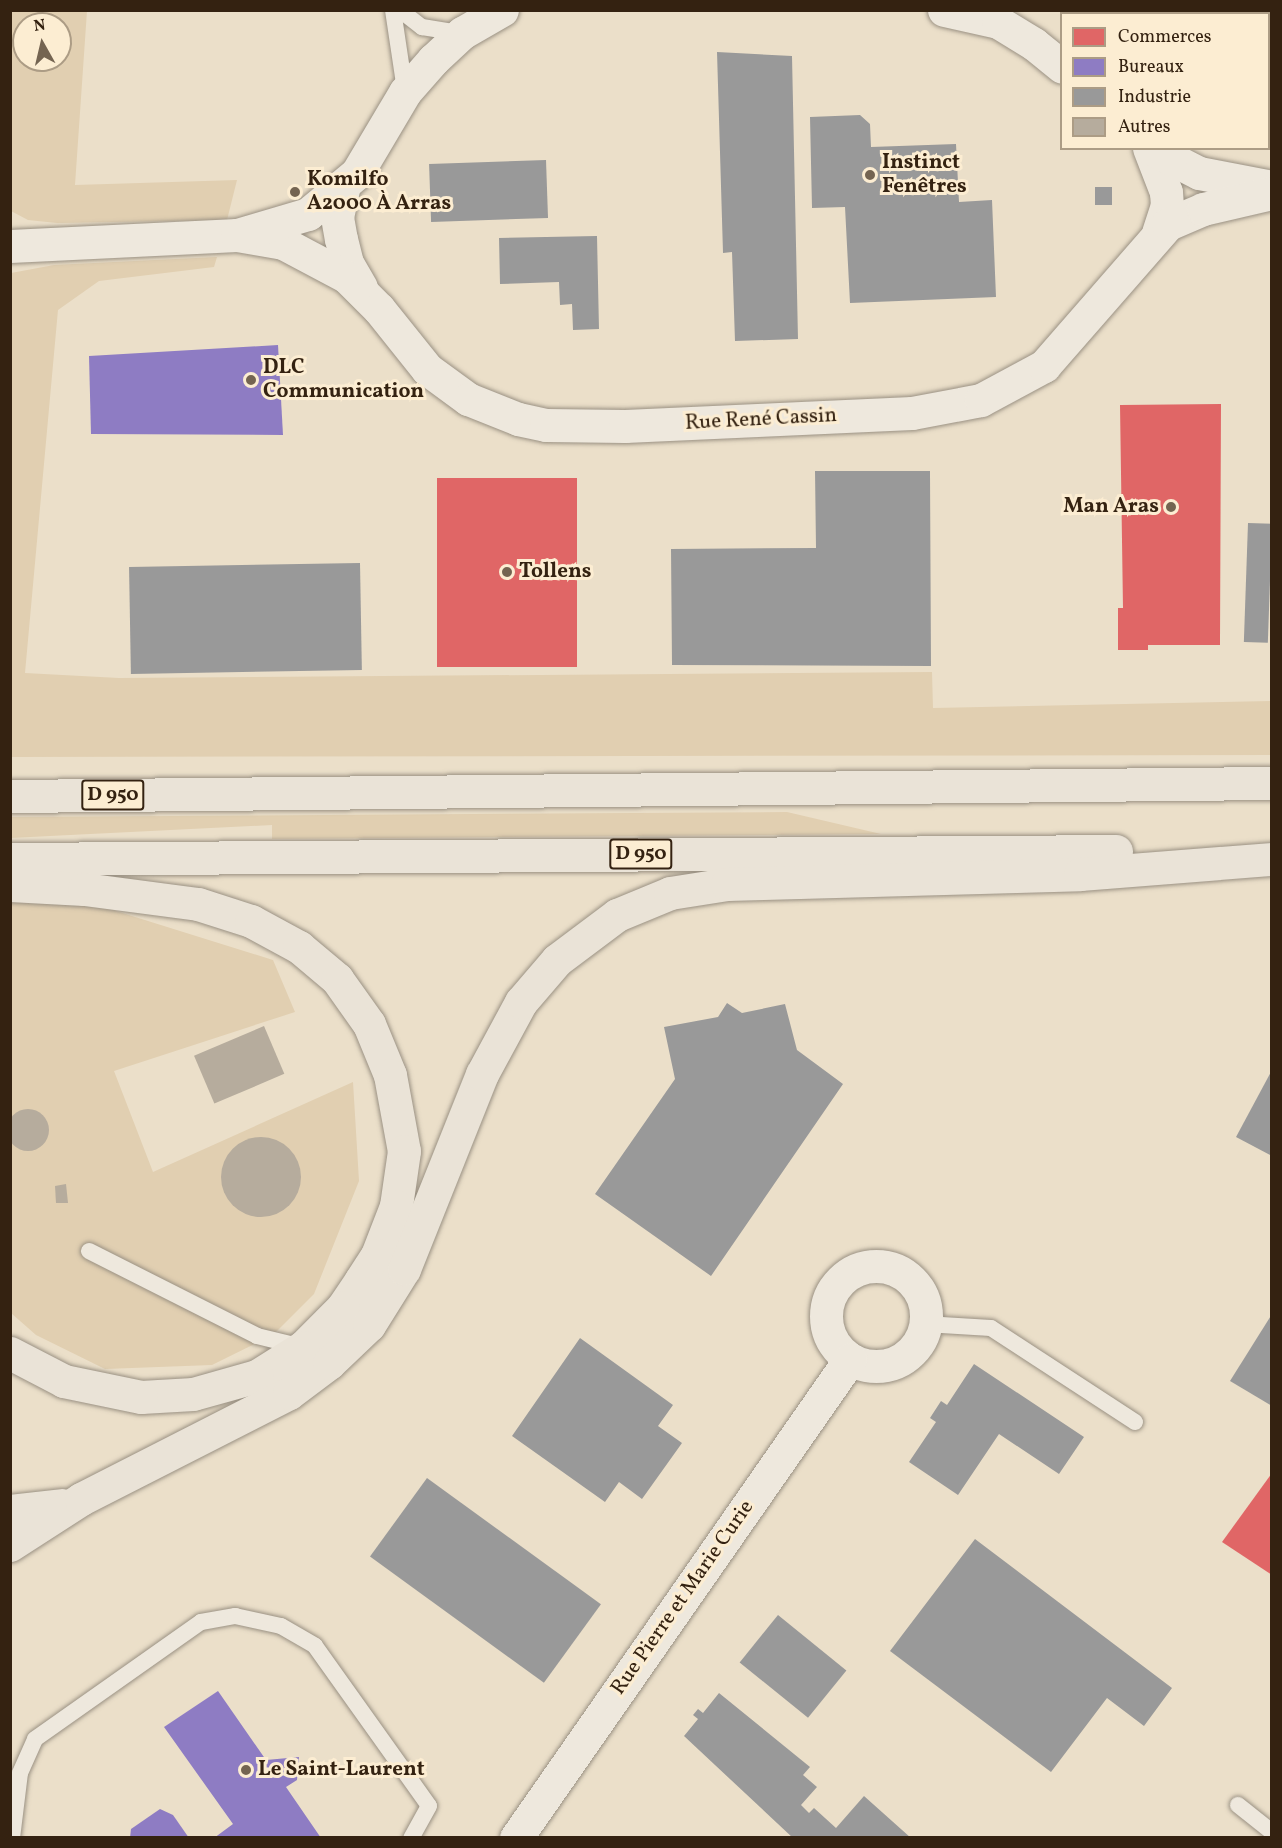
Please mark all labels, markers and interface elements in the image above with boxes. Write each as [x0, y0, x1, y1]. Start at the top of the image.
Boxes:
north arrow [12, 12, 72, 72]
legend [1060, 12, 1270, 150]
text: N [32, 14, 47, 38]
text: Commerces [1118, 25, 1212, 50]
text: Bureaux [1118, 55, 1184, 80]
text: Industrie [1118, 85, 1191, 110]
text: Autres [1118, 115, 1171, 140]
place label: Instinct Fenêtres [882, 150, 967, 200]
place label: Komilfo A2000 À Arras [307, 167, 451, 217]
marker: Instinct Fenêtres [863, 168, 877, 182]
marker: Komilfo A2000 À Arras [288, 185, 302, 199]
place label: DLC Communication [263, 355, 424, 405]
marker: DLC Communication [244, 373, 258, 387]
street label: Rue René Cassin [684, 403, 838, 437]
place label: Man Aras [1063, 494, 1159, 520]
marker: Man Aras [1164, 500, 1178, 514]
place label: Tollens [519, 559, 591, 585]
marker: Tollens [500, 565, 514, 579]
road number: D 950 [80, 778, 146, 812]
road number: D 950 [608, 837, 674, 871]
street label: Rue Pierre et Marie Curie [606, 1496, 760, 1700]
place label: Le Saint-Laurent [258, 1757, 425, 1783]
marker: Le Saint-Laurent [239, 1763, 253, 1777]

